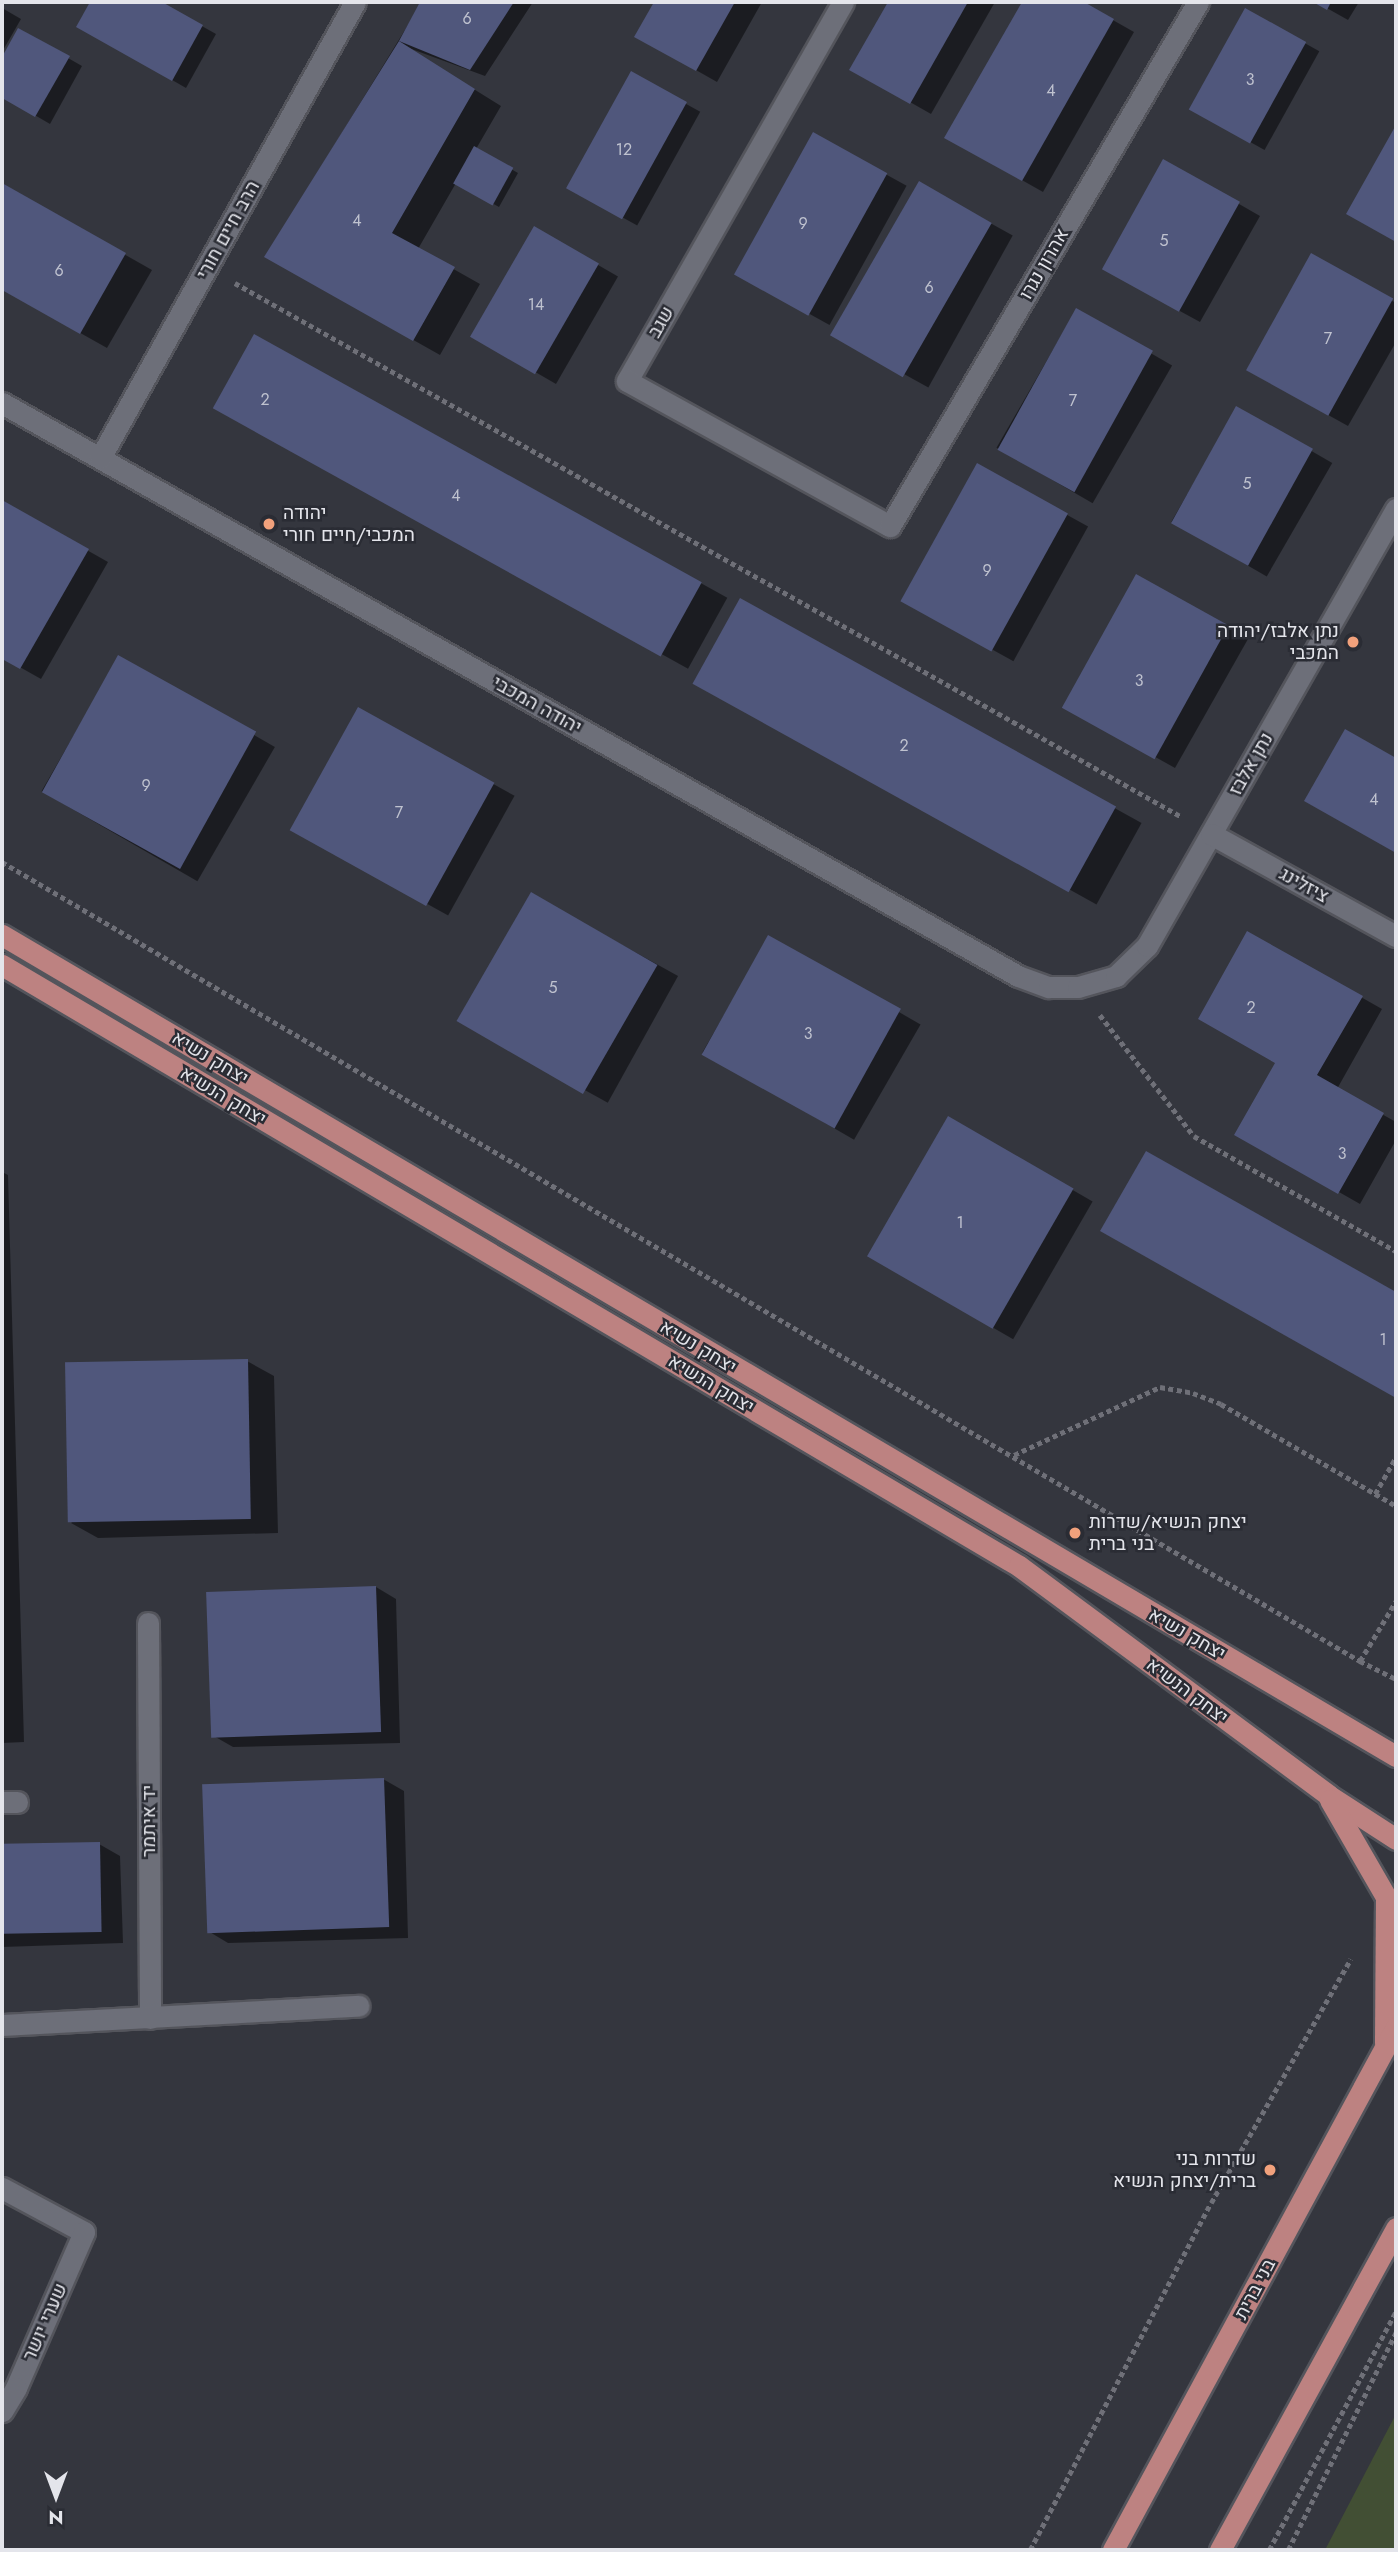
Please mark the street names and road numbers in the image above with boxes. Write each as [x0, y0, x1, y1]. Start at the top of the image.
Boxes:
street label: הרב חיים חורי [192, 177, 264, 283]
street label: אהרון נגרו [1014, 224, 1074, 304]
street label: שגב [643, 302, 679, 342]
street label: יהודה המכבי [488, 671, 586, 739]
street label: נתן אלבז [1224, 729, 1278, 799]
street label: ציזלינג [1275, 862, 1333, 908]
street label: יצחק נשיא [168, 1026, 252, 1090]
street label: יצחק הנשיא [176, 1061, 270, 1131]
street label: יצחק נשיא [656, 1315, 740, 1379]
street label: יצחק הנשיא [664, 1349, 758, 1419]
street label: יצחק נשיא [1144, 1603, 1230, 1665]
street label: יצחק הנשיא [1142, 1653, 1232, 1729]
street label: יד איתמר [138, 1785, 160, 1857]
street label: בני ברית [1230, 2255, 1280, 2323]
street label: שערי יושר [18, 2280, 72, 2364]

